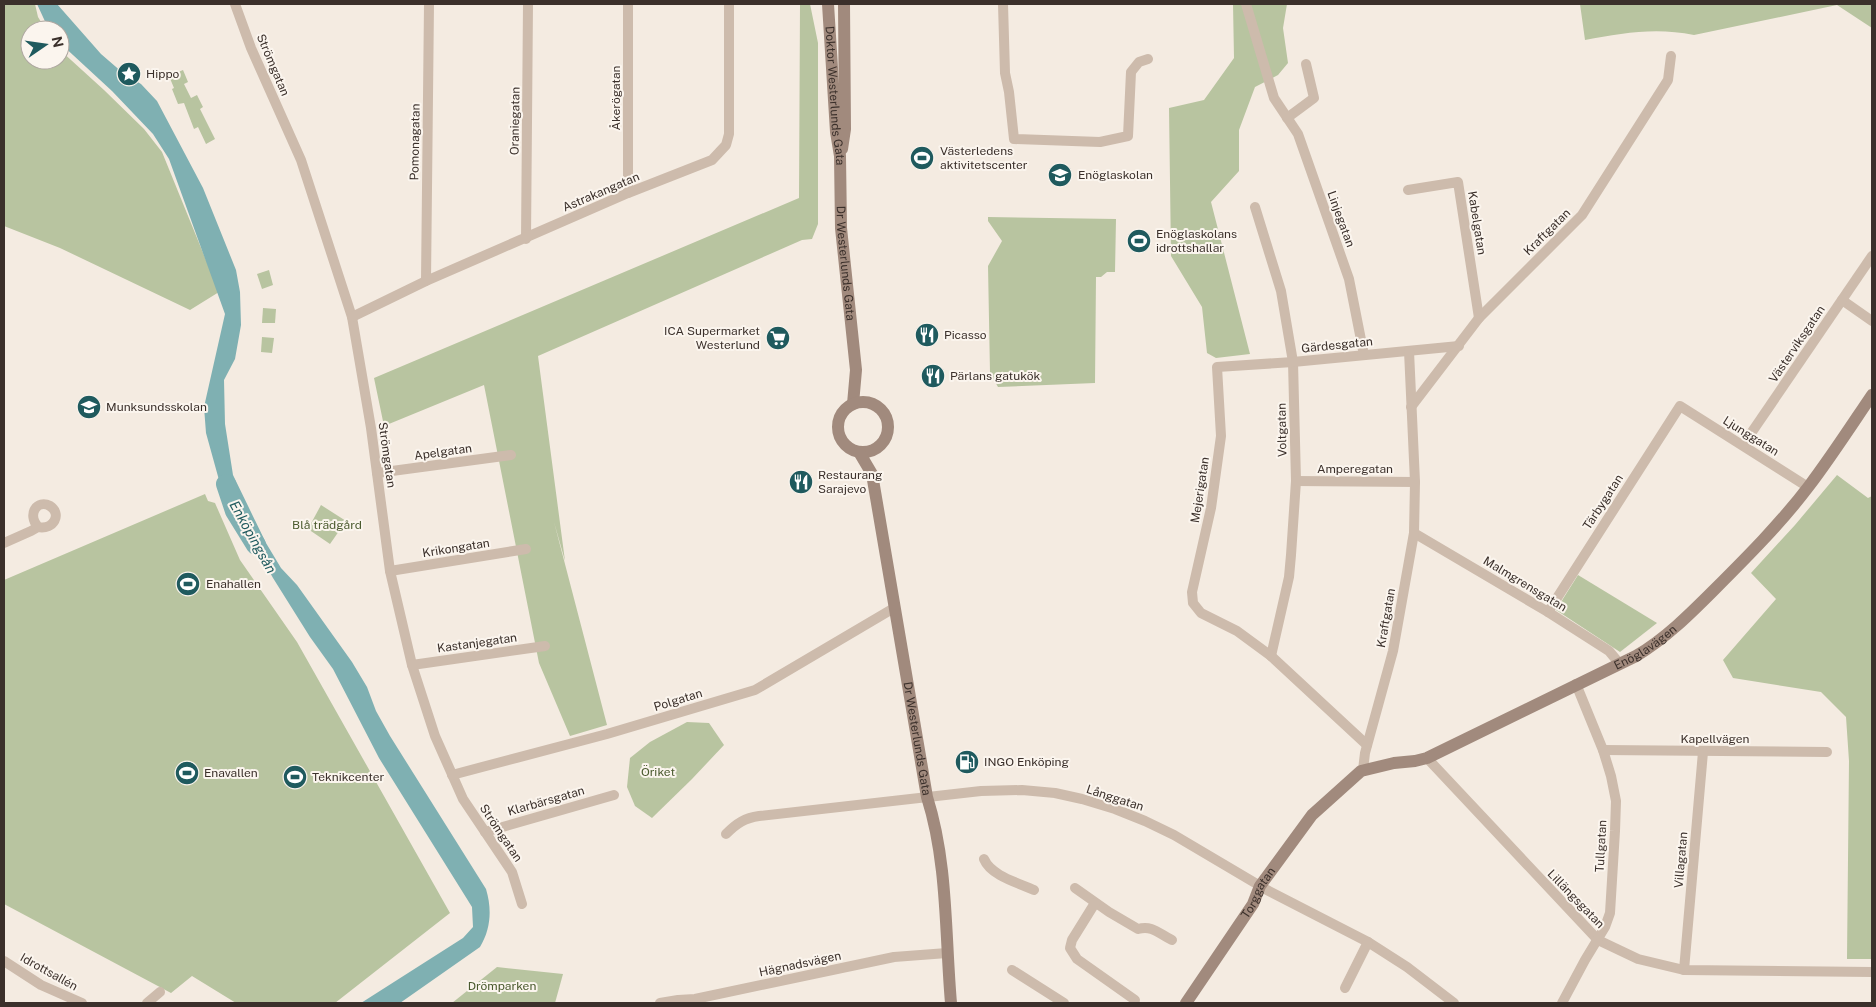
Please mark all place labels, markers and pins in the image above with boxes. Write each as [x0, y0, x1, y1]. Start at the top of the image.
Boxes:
place icon: Hippo [116, 61, 142, 87]
place label: Hippo [146, 67, 180, 81]
place label: Västerledens aktivitetscenter [940, 144, 1028, 172]
sports icon: Västerledens aktivitetscenter [909, 145, 935, 171]
school or university icon: Enöglaskolan [1047, 162, 1073, 188]
place label: Enöglaskolan [1078, 168, 1153, 182]
place label: Enöglaskolans idrottshallar [1156, 227, 1237, 255]
sports icon: Enöglaskolans idrottshallar [1126, 228, 1152, 254]
restaurant icon: Picasso [914, 322, 940, 348]
place label: ICA Supermarket Westerlund [664, 324, 760, 352]
supermarket icon: ICA Supermarket Westerlund [765, 325, 791, 351]
place label: Picasso [944, 328, 987, 342]
restaurant icon: Pärlans gatukök [920, 363, 946, 389]
place label: Pärlans gatukök [950, 369, 1040, 383]
school or university icon: Munksundsskolan [76, 394, 102, 420]
place label: Munksundsskolan [106, 400, 207, 414]
place label: Restaurang Sarajevo [818, 468, 882, 496]
restaurant icon: Restaurang Sarajevo [788, 469, 814, 495]
sports icon: Enahallen [175, 571, 201, 597]
place label: Enahallen [206, 577, 261, 591]
fuel station icon: INGO Enköping [954, 749, 980, 775]
place label: INGO Enköping [984, 755, 1069, 769]
sports icon: Enavallen [174, 760, 200, 786]
sports icon: Teknikcenter [282, 764, 308, 790]
place label: Enavallen [204, 766, 258, 780]
place label: Teknikcenter [312, 770, 385, 784]

